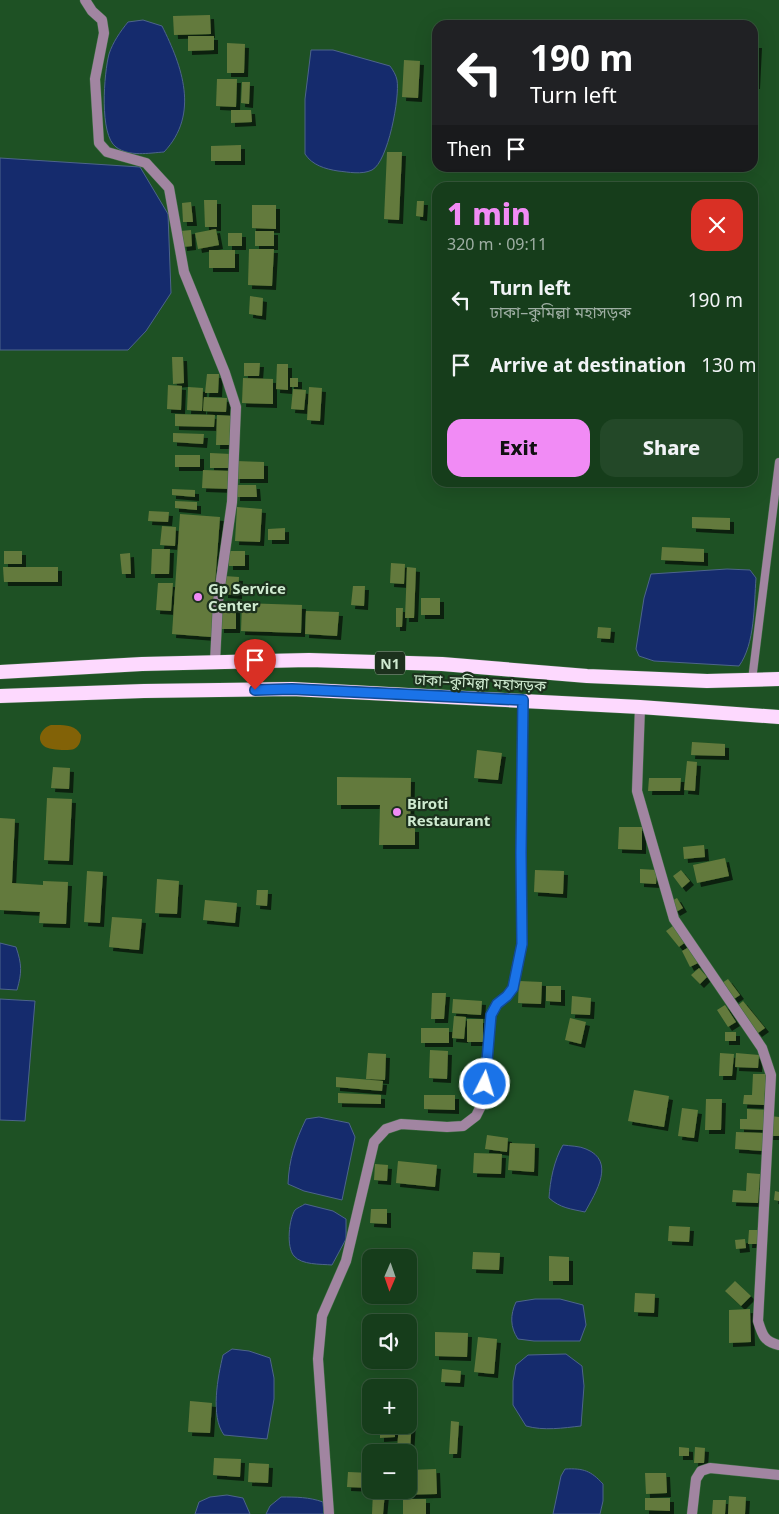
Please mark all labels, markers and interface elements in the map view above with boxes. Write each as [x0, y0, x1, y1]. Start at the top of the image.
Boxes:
text: 190 m [530, 34, 633, 81]
icon: left [447, 40, 512, 105]
text: Turn left [530, 79, 617, 109]
icon: arrive [502, 135, 530, 163]
text: Then [447, 136, 492, 162]
text: 1 min [447, 193, 531, 234]
button: close [691, 199, 743, 251]
text: 320 m · 09:11 [447, 233, 547, 255]
text: Turn left [490, 275, 571, 301]
icon: left [447, 286, 475, 314]
text: 190 m [688, 287, 743, 313]
text: ঢাকা–কুমিল্লা মহাসড়ক [490, 301, 631, 323]
icon: arrive [447, 351, 475, 379]
text: Arrive at destination [490, 352, 686, 378]
text: 130 m [701, 352, 757, 378]
button: Exit [447, 419, 590, 477]
button: Share [600, 419, 743, 477]
place label: Gp Service Center [208, 578, 286, 615]
marker: Gp Service Center [192, 591, 204, 603]
pin [234, 639, 276, 690]
icon: arrive [241, 646, 269, 674]
road number: N1 [375, 651, 405, 674]
street label: ঢাকা–কুমিল্লা মহাসড়ক [412, 669, 547, 695]
place label: Biroti Restaurant [407, 793, 491, 830]
marker: Biroti Restaurant [391, 806, 403, 818]
position arrow [458, 1057, 510, 1109]
north arrow [362, 1249, 418, 1304]
map controls [362, 1249, 417, 1499]
button: sound [362, 1314, 417, 1369]
button: + [362, 1379, 417, 1434]
button: − [362, 1444, 417, 1499]

